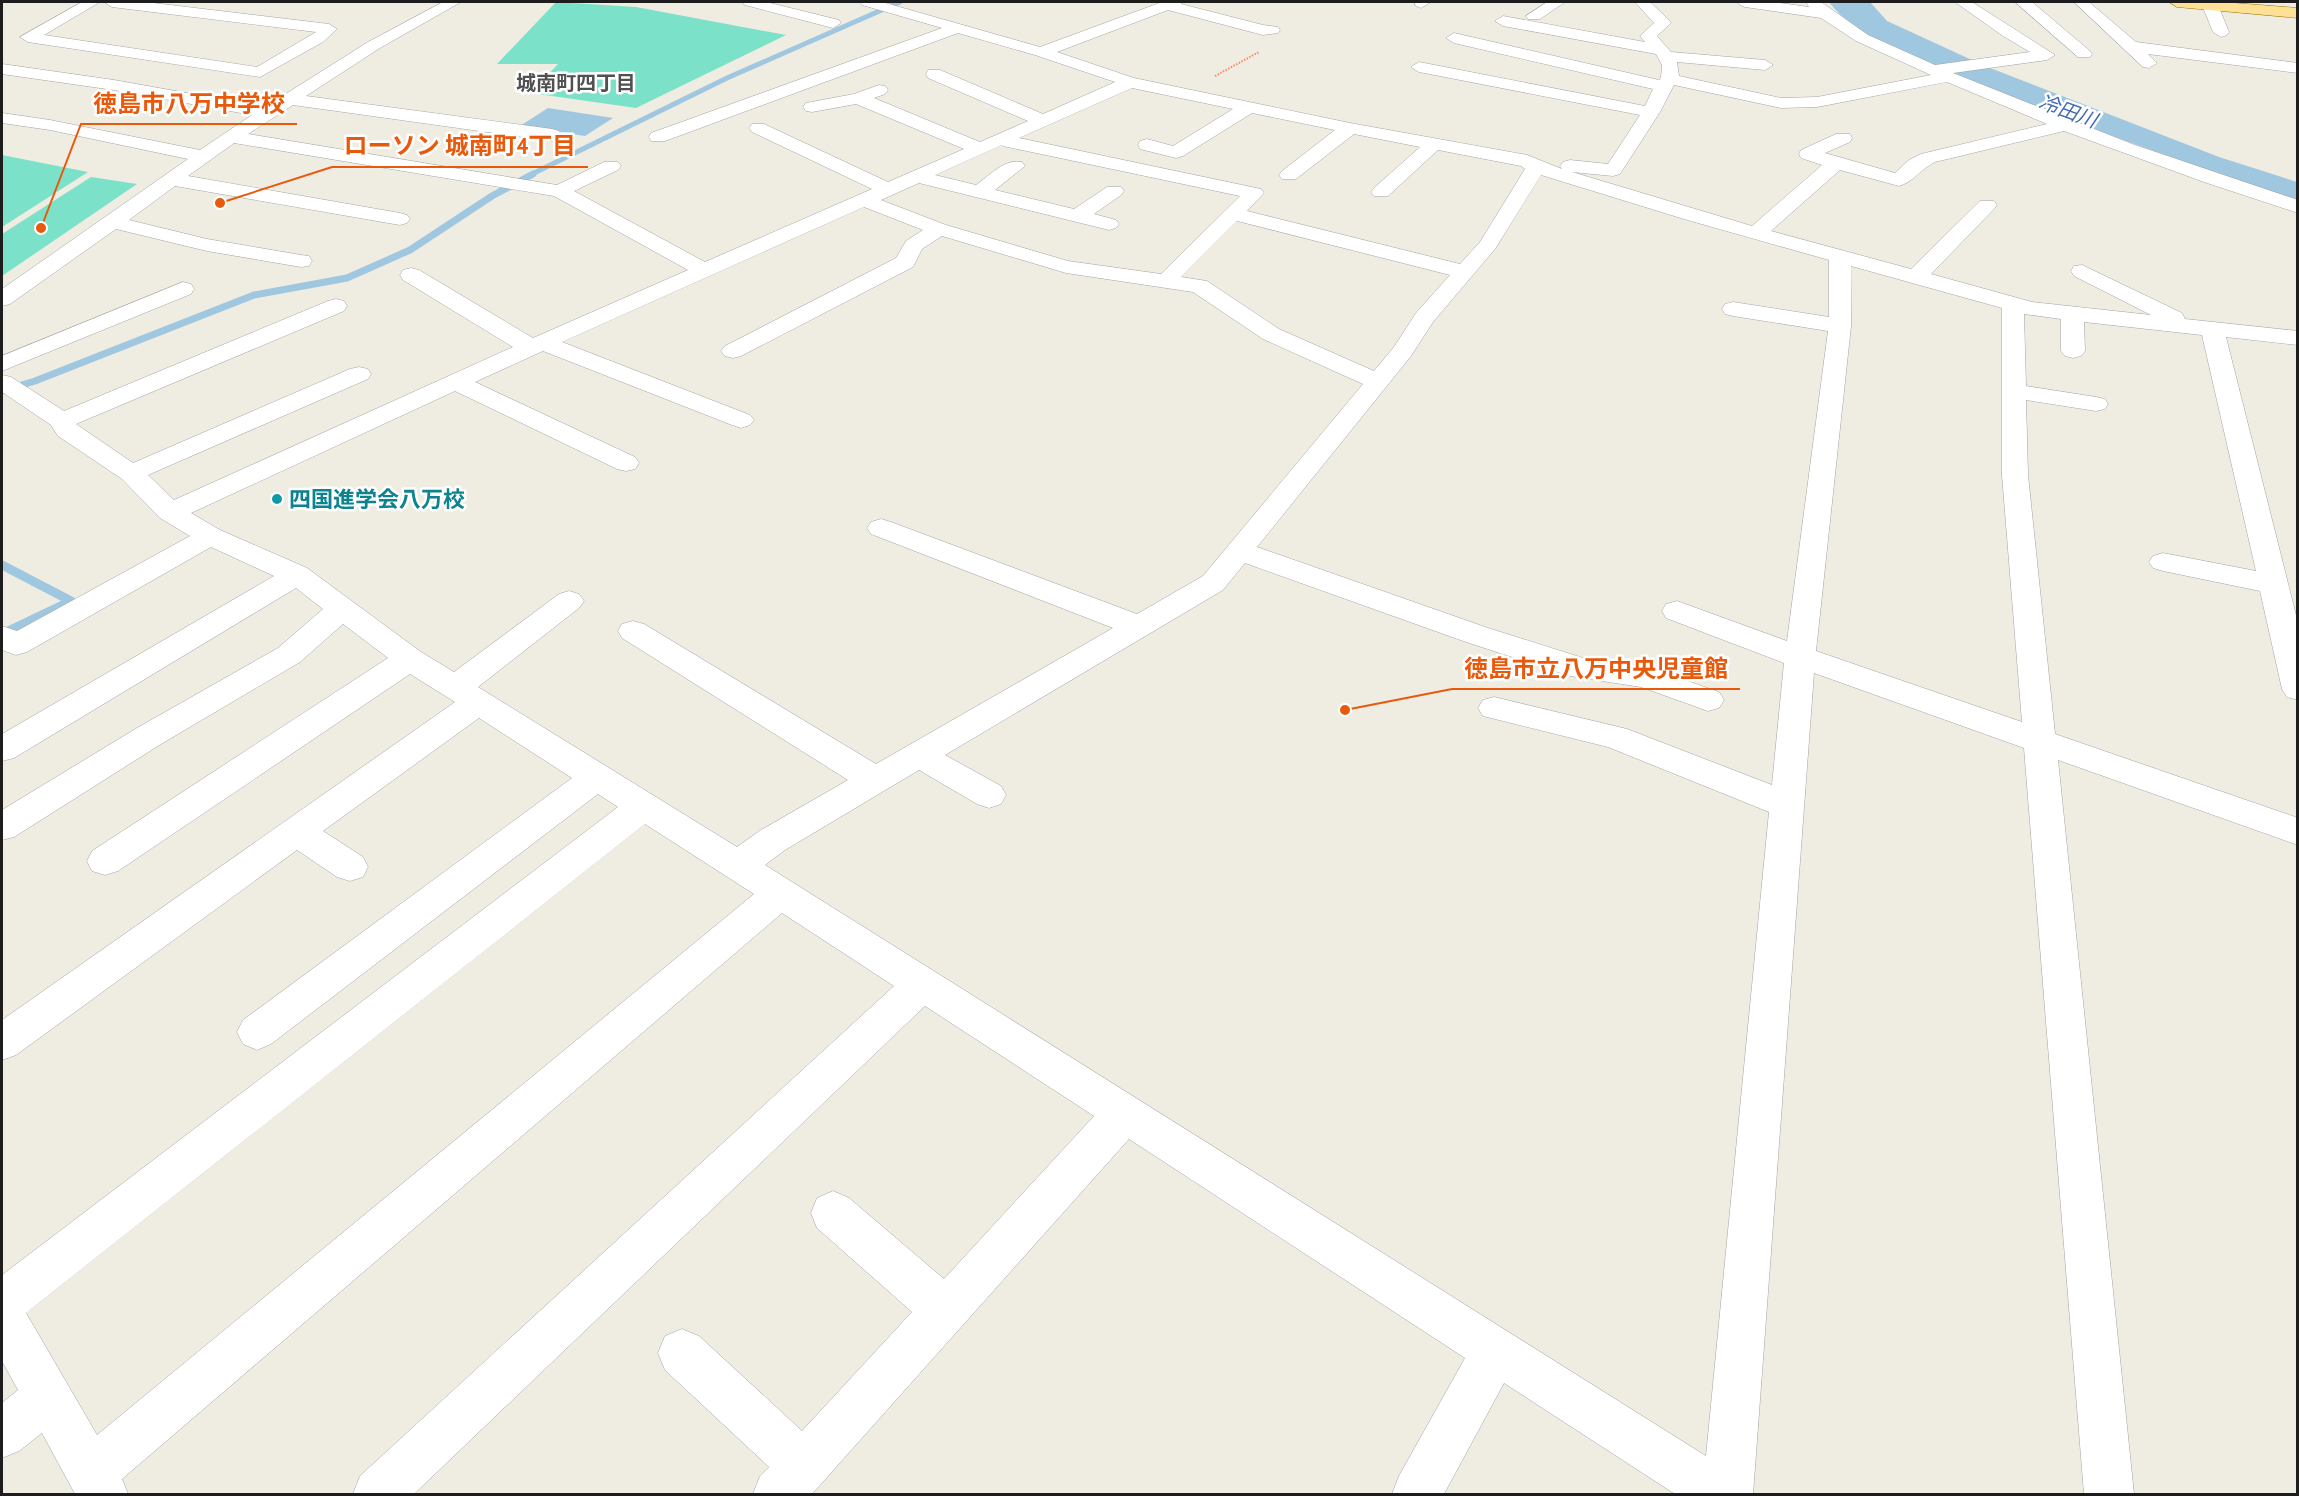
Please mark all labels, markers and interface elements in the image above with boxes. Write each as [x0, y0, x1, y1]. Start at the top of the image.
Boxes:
district label: 城南町四丁目 [516, 70, 636, 96]
callout: 徳島市八万中学校 [81, 82, 297, 124]
text: 徳島市八万中学校 [93, 88, 285, 119]
water label: 冷田川 [2035, 89, 2103, 134]
callout: ローソン 城南町4丁目 [332, 125, 588, 167]
text: ローソン 城南町4丁目 [344, 130, 576, 161]
place label: 四国進学会八万校 [289, 485, 465, 513]
marker: 四国進学会八万校 [270, 492, 284, 506]
callout: 徳島市立八万中央児童館 [1452, 647, 1740, 689]
text: 徳島市立八万中央児童館 [1464, 653, 1728, 684]

